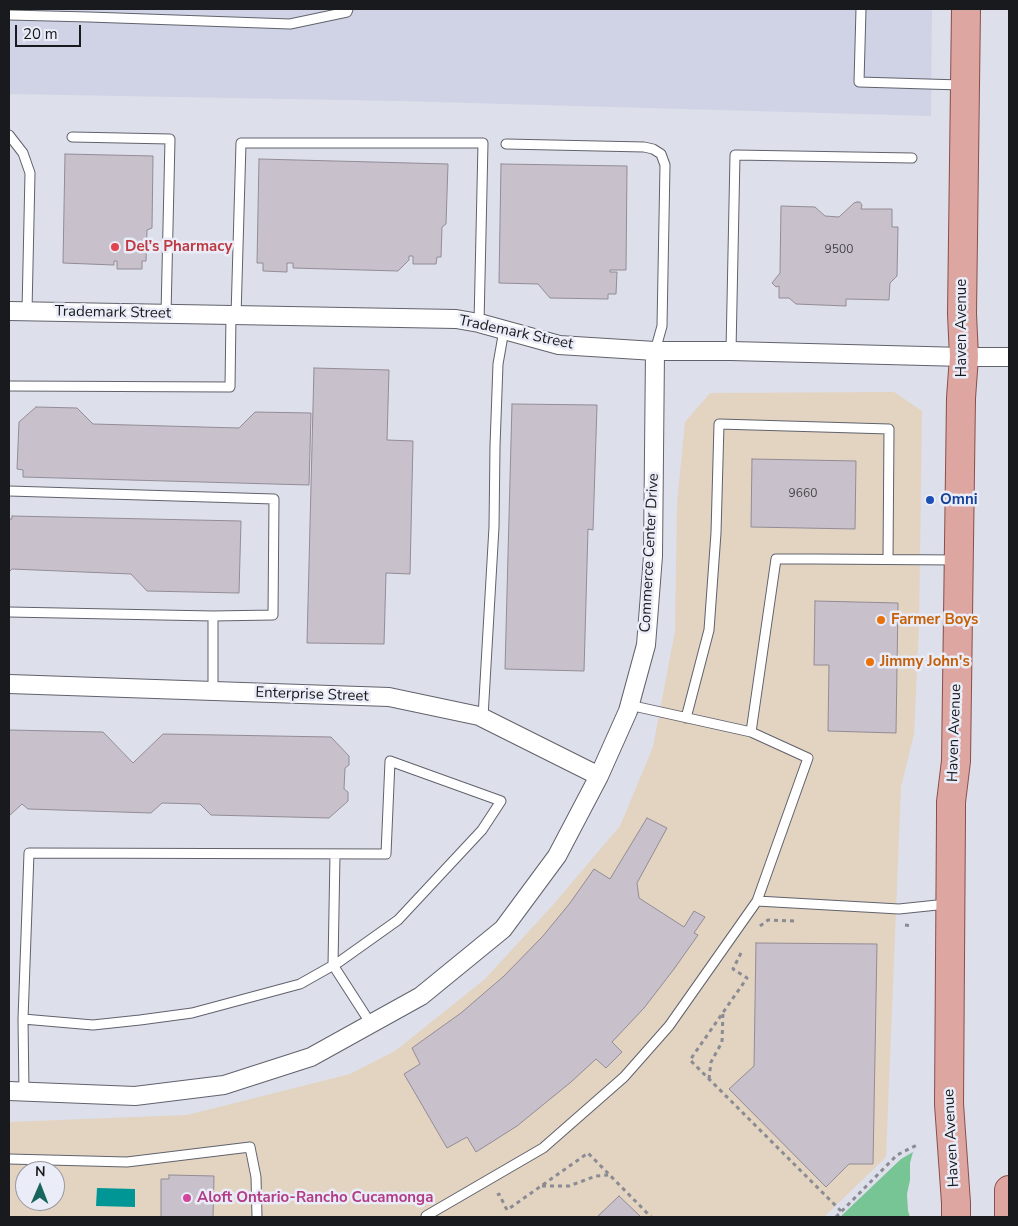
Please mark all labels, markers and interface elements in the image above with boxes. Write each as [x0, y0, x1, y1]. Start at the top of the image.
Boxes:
scale bar [18, 15, 84, 47]
text: 20 m [23, 24, 58, 44]
place label: Del’s Pharmacy [125, 238, 232, 256]
marker: Del’s Pharmacy [109, 241, 121, 253]
house number: 9500 [825, 243, 853, 257]
street label: Haven Avenue [953, 279, 971, 377]
street label: Trademark Street [55, 303, 171, 323]
street label: Trademark Street [457, 312, 575, 354]
street label: Commerce Center Drive [637, 473, 663, 633]
house number: 9660 [789, 487, 817, 501]
place label: Omni [940, 491, 978, 509]
marker: Omni [924, 494, 936, 506]
place label: Farmer Boys [891, 611, 978, 629]
marker: Farmer Boys [875, 614, 887, 626]
place label: Jimmy John's [880, 653, 970, 671]
marker: Jimmy John's [864, 656, 876, 668]
street label: Enterprise Street [255, 684, 369, 706]
street label: Haven Avenue [944, 684, 966, 782]
street label: Haven Avenue [940, 1088, 964, 1188]
north arrow [15, 1161, 65, 1211]
text: N [35, 1162, 46, 1181]
place label: Aloft Ontario-Rancho Cucamonga [197, 1189, 433, 1207]
marker: Aloft Ontario-Rancho Cucamonga [181, 1192, 193, 1204]

